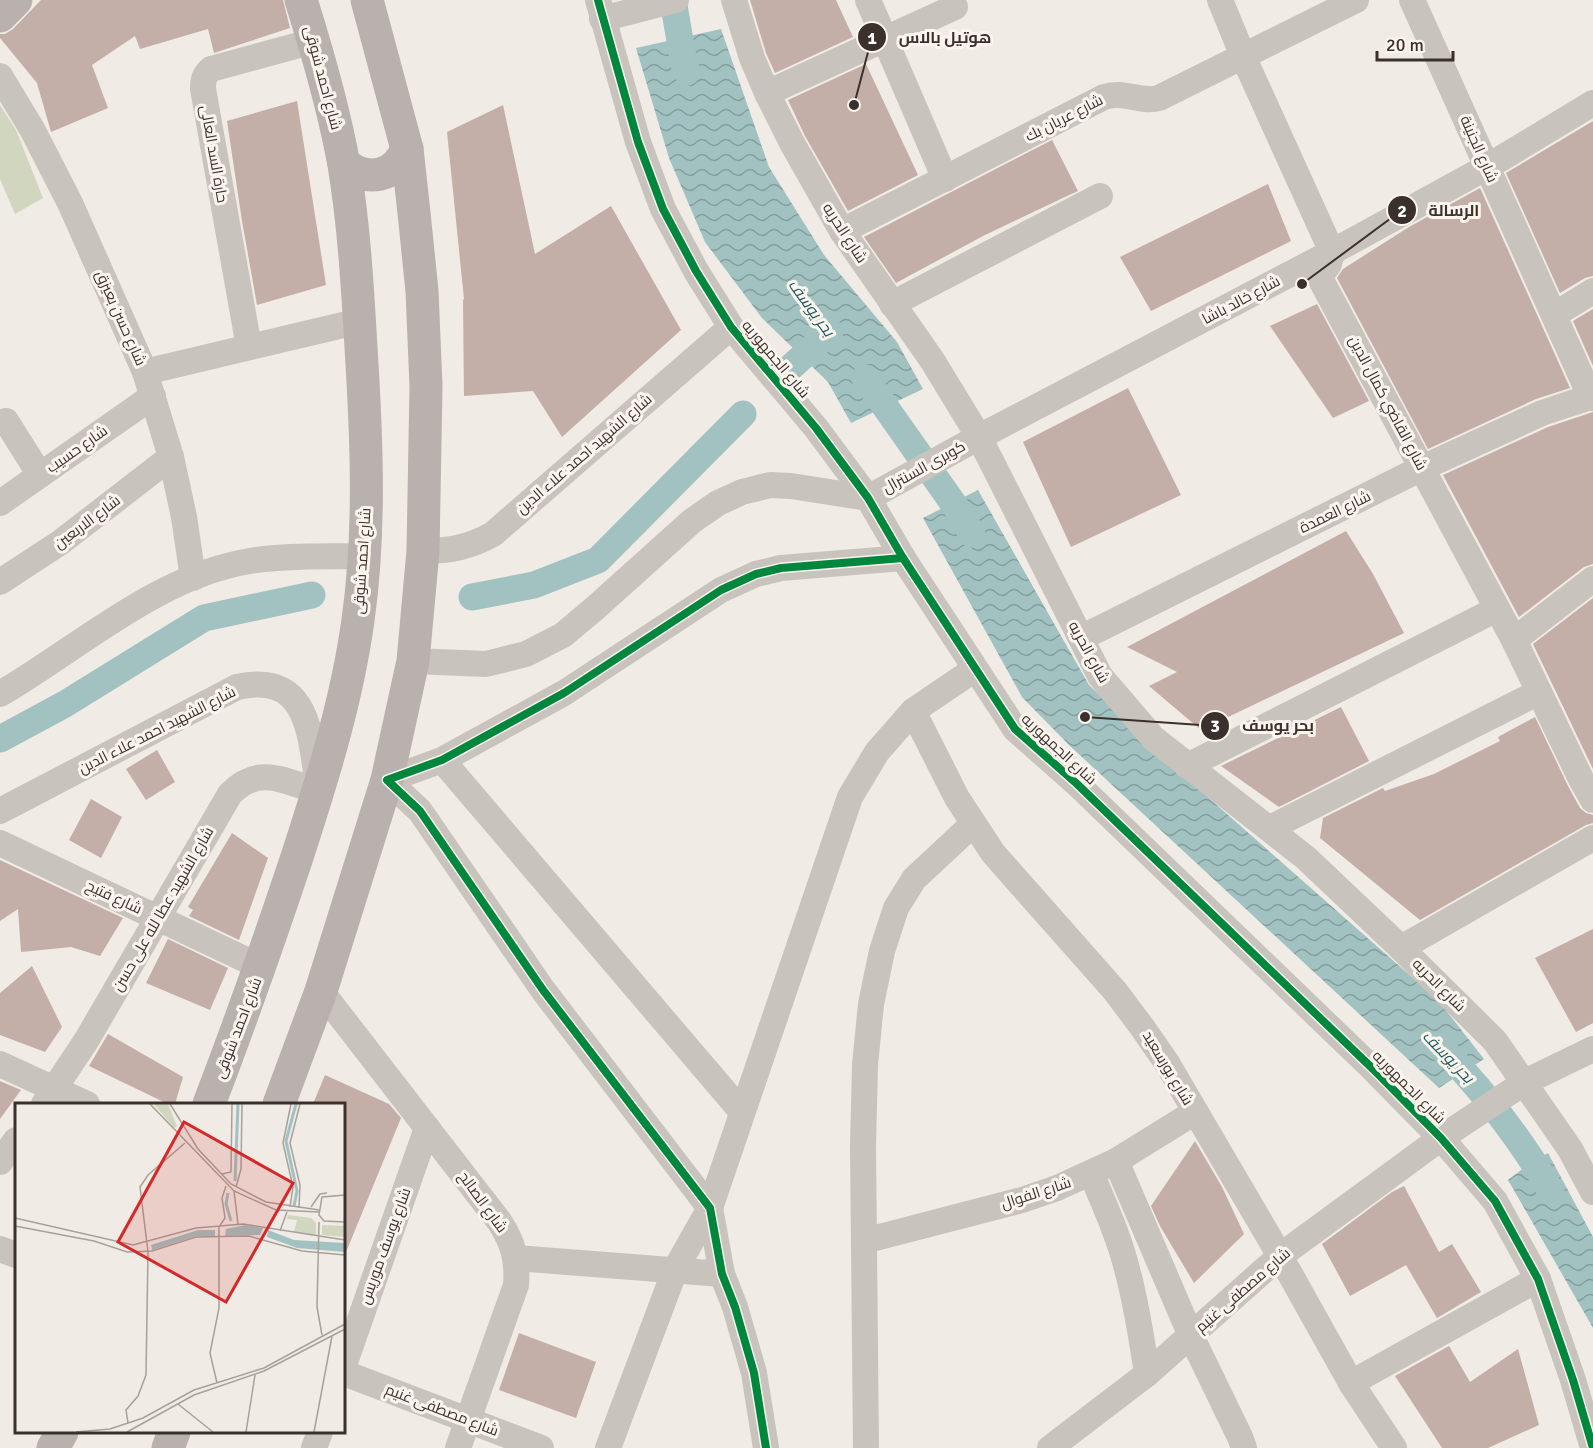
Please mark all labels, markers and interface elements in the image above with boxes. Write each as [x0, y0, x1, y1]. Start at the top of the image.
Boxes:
callout: هوتيل بالاس [857, 20, 1004, 54]
street label: شارع احمد شوقى [299, 24, 345, 132]
scale bar [1377, 24, 1454, 62]
text: 1 [867, 27, 877, 49]
text: هوتيل بالاس [899, 28, 991, 48]
text: 20 m [1386, 34, 1424, 56]
street label: شارع عريان بك [1022, 91, 1107, 147]
street label: حارة السد العالى [196, 104, 231, 204]
street label: شارع الجنينة [1454, 113, 1502, 186]
callout: الرسالة [1387, 193, 1491, 227]
street label: شارع الحريه [817, 200, 871, 267]
text: 2 [1397, 200, 1407, 222]
text: الرسالة [1429, 201, 1479, 221]
street label: شارع حسن بعيزق [90, 268, 150, 369]
street label: شارع خالد باشا [1199, 272, 1284, 330]
water label: بحر يوسف [784, 275, 839, 341]
street label: شارع الجمهوريه [737, 316, 814, 403]
street label: شارع القاضي كمال الدين [1342, 333, 1431, 475]
street label: شارع الشهيد احمد علاء الدين [512, 390, 657, 519]
street label: شارع حسيب [43, 421, 112, 478]
street label: كوبرى السنترال [880, 437, 969, 498]
street label: شارع العمدة [1296, 487, 1374, 539]
street label: شارع الاربعين [50, 491, 125, 554]
street label: شارع احمد شوقى [349, 507, 377, 615]
street label: شارع الحريه [1063, 618, 1113, 687]
street label: شارع الشهيد احمد علاء الدين [75, 682, 239, 779]
callout: بحر يوسف [1200, 709, 1325, 743]
street label: شارع الجمهوريه [1016, 710, 1100, 790]
text: 3 [1210, 715, 1220, 737]
text: بحر يوسف [1242, 716, 1314, 736]
street label: شارع الشهيد عطا لله على حسن [108, 824, 219, 995]
street label: شارع فتيح [82, 876, 145, 920]
street label: شارع الحريه [1407, 955, 1469, 1017]
street label: شارع احمد شوقى [210, 975, 267, 1082]
water label: بحر يوسف [1418, 1026, 1479, 1088]
street label: شارع بورسعيد [1137, 1028, 1197, 1109]
street label: شارع الجمهوريه [1367, 1047, 1449, 1129]
inset map [15, 1103, 345, 1433]
street label: شارع الصالح [453, 1168, 511, 1237]
street label: شارع الفوال [999, 1173, 1074, 1215]
street label: شارع يوسف موريس [356, 1185, 416, 1307]
street label: شارع مصطفى غنيم [1192, 1244, 1295, 1338]
street label: شارع مصطفى غنيم [382, 1380, 501, 1442]

